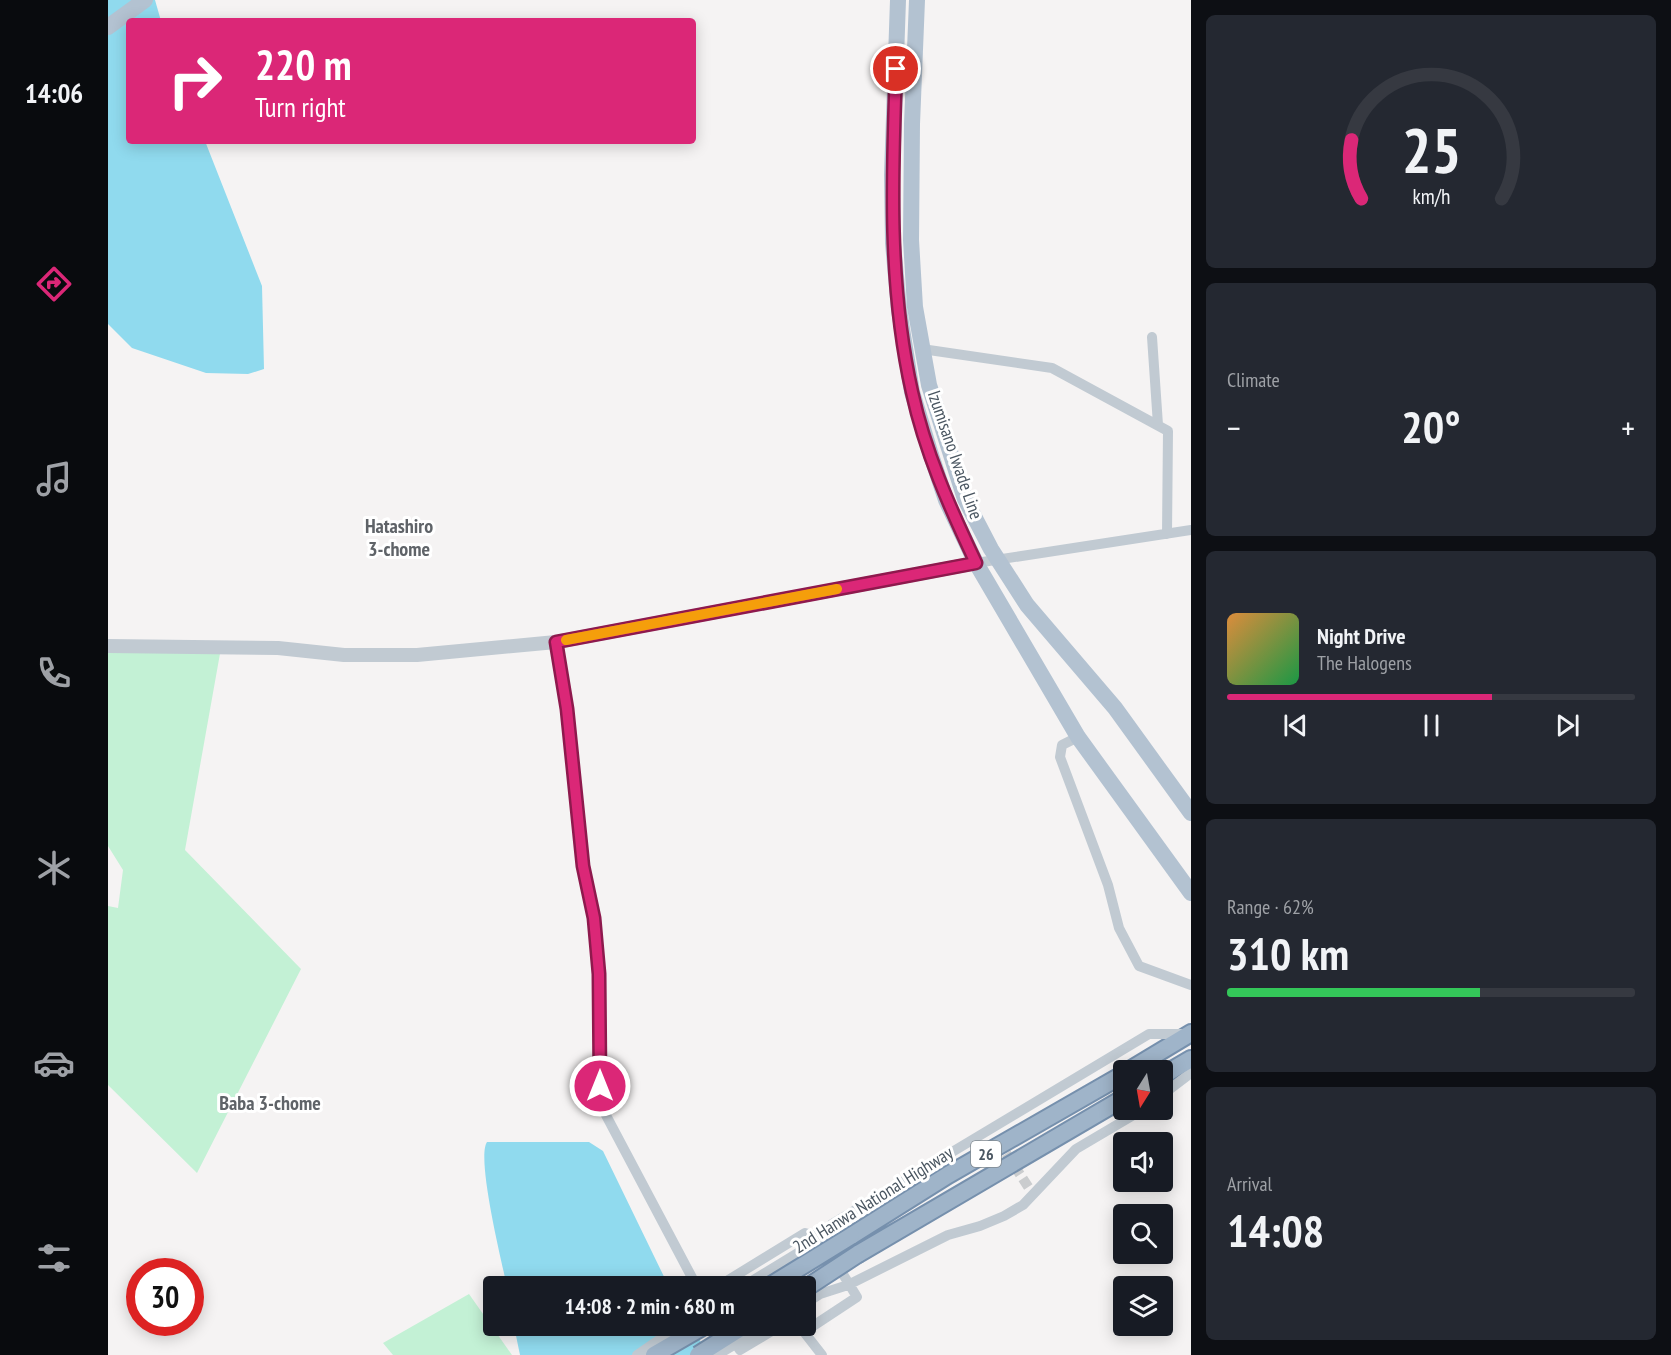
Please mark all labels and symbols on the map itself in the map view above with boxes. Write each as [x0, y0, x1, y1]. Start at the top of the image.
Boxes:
pin [870, 43, 921, 94]
street label: Izumisano Iwade Line [923, 387, 988, 522]
district label: Hatashiro 3-chome [365, 513, 433, 562]
position arrow [568, 1054, 632, 1118]
north arrow [1113, 1060, 1173, 1120]
district label: Baba 3-chome [219, 1090, 321, 1116]
street label: 2nd Hanwa National Highway [788, 1141, 957, 1258]
road number: 26 [971, 1141, 1001, 1167]
speed limit sign: 30 [126, 1258, 204, 1336]

